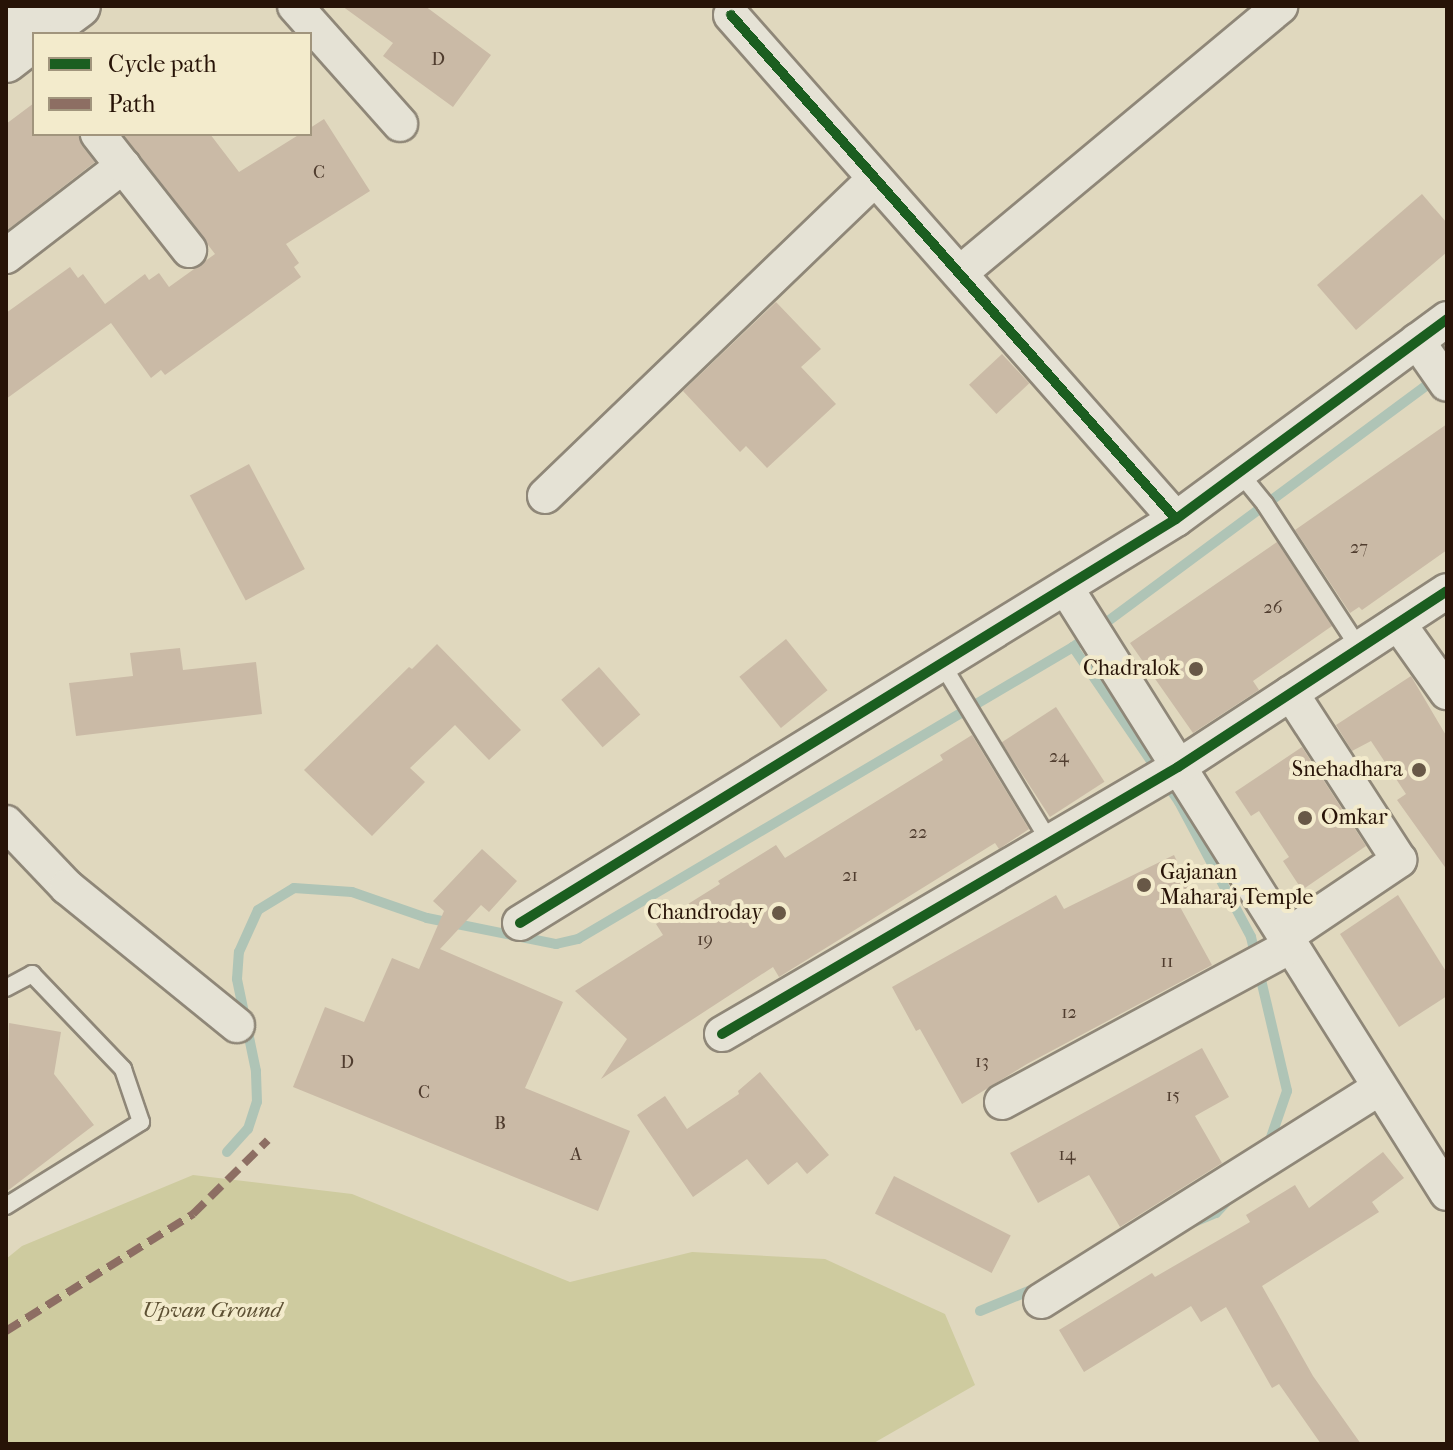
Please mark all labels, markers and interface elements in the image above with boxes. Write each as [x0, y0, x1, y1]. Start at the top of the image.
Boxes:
legend [32, 32, 312, 136]
house number: D [431, 49, 445, 71]
text: Cycle path [108, 50, 217, 78]
text: Path [108, 90, 155, 118]
house number: C [313, 162, 325, 184]
house number: 27 [1350, 537, 1368, 559]
house number: 26 [1263, 597, 1283, 619]
place label: Chadralok [1083, 656, 1180, 682]
marker: Chadralok [1187, 660, 1205, 678]
house number: 24 [1049, 746, 1069, 768]
place label: Snehadhara [1292, 757, 1403, 783]
marker: Snehadhara [1410, 761, 1428, 779]
place label: Omkar [1321, 805, 1388, 831]
marker: Omkar [1296, 809, 1314, 827]
house number: 22 [909, 822, 927, 844]
place label: Gajanan Maharaj Temple [1160, 859, 1313, 910]
house number: 21 [842, 865, 858, 887]
marker: Gajanan Maharaj Temple [1135, 876, 1153, 894]
place label: Chandroday [647, 900, 763, 926]
marker: Chandroday [770, 904, 788, 922]
house number: 19 [697, 929, 713, 951]
house number: 11 [1161, 951, 1173, 973]
house number: 12 [1061, 1002, 1077, 1024]
house number: 13 [975, 1051, 989, 1073]
house number: D [340, 1052, 354, 1074]
house number: C [418, 1082, 430, 1104]
house number: 15 [1166, 1085, 1180, 1107]
house number: B [494, 1113, 506, 1135]
house number: A [570, 1144, 582, 1166]
house number: 14 [1058, 1144, 1076, 1166]
park label: Upvan Ground [142, 1298, 282, 1324]

